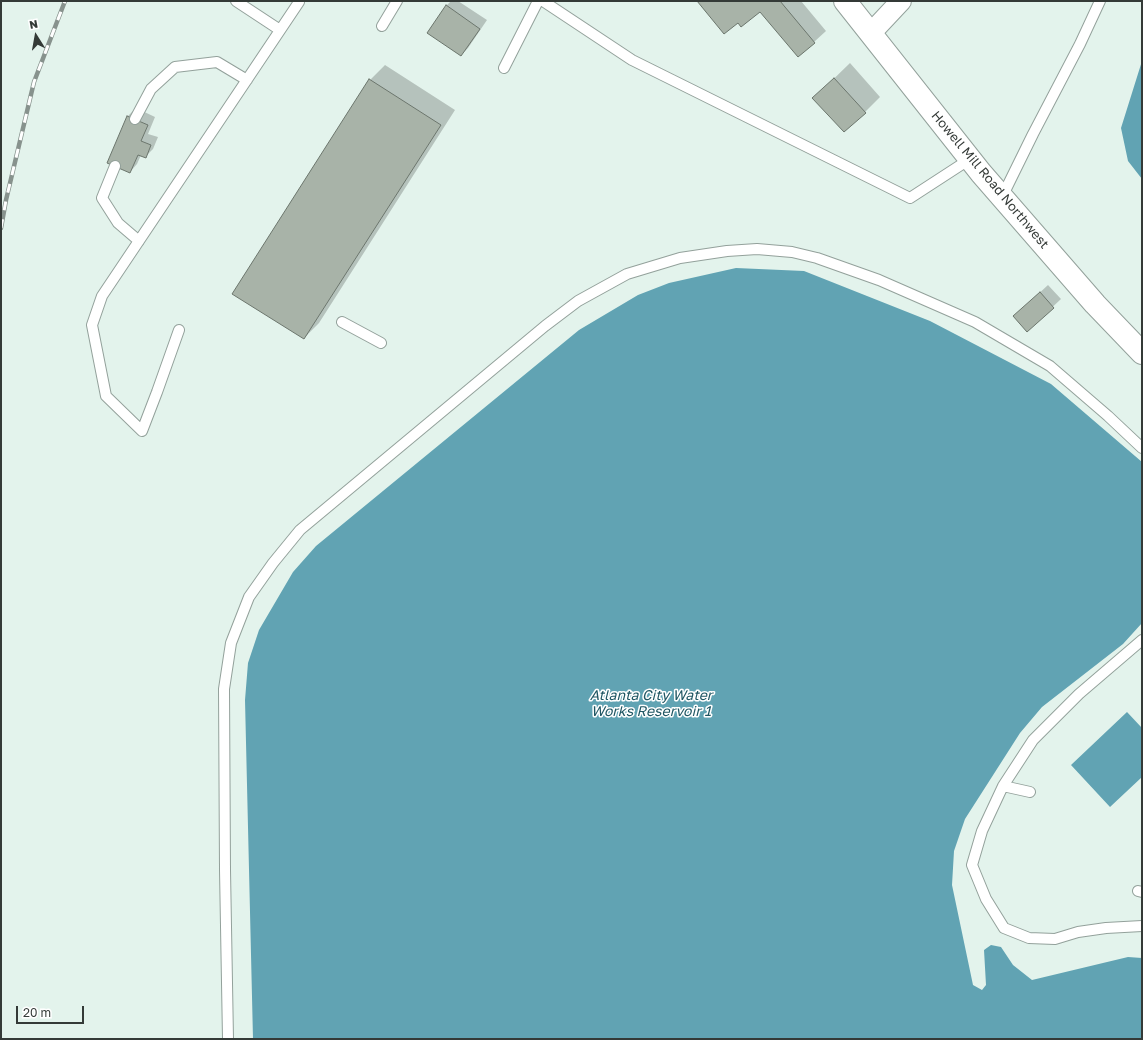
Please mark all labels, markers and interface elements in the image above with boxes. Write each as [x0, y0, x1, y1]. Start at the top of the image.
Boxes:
north arrow [16, 16, 56, 56]
text: N [28, 17, 39, 31]
street label: Howell Mill Road Northwest [928, 108, 1052, 252]
water label: Atlanta City Water Works Reservoir 1 [590, 688, 712, 720]
scale bar [18, 998, 86, 1024]
text: 20 m [23, 1005, 51, 1020]

